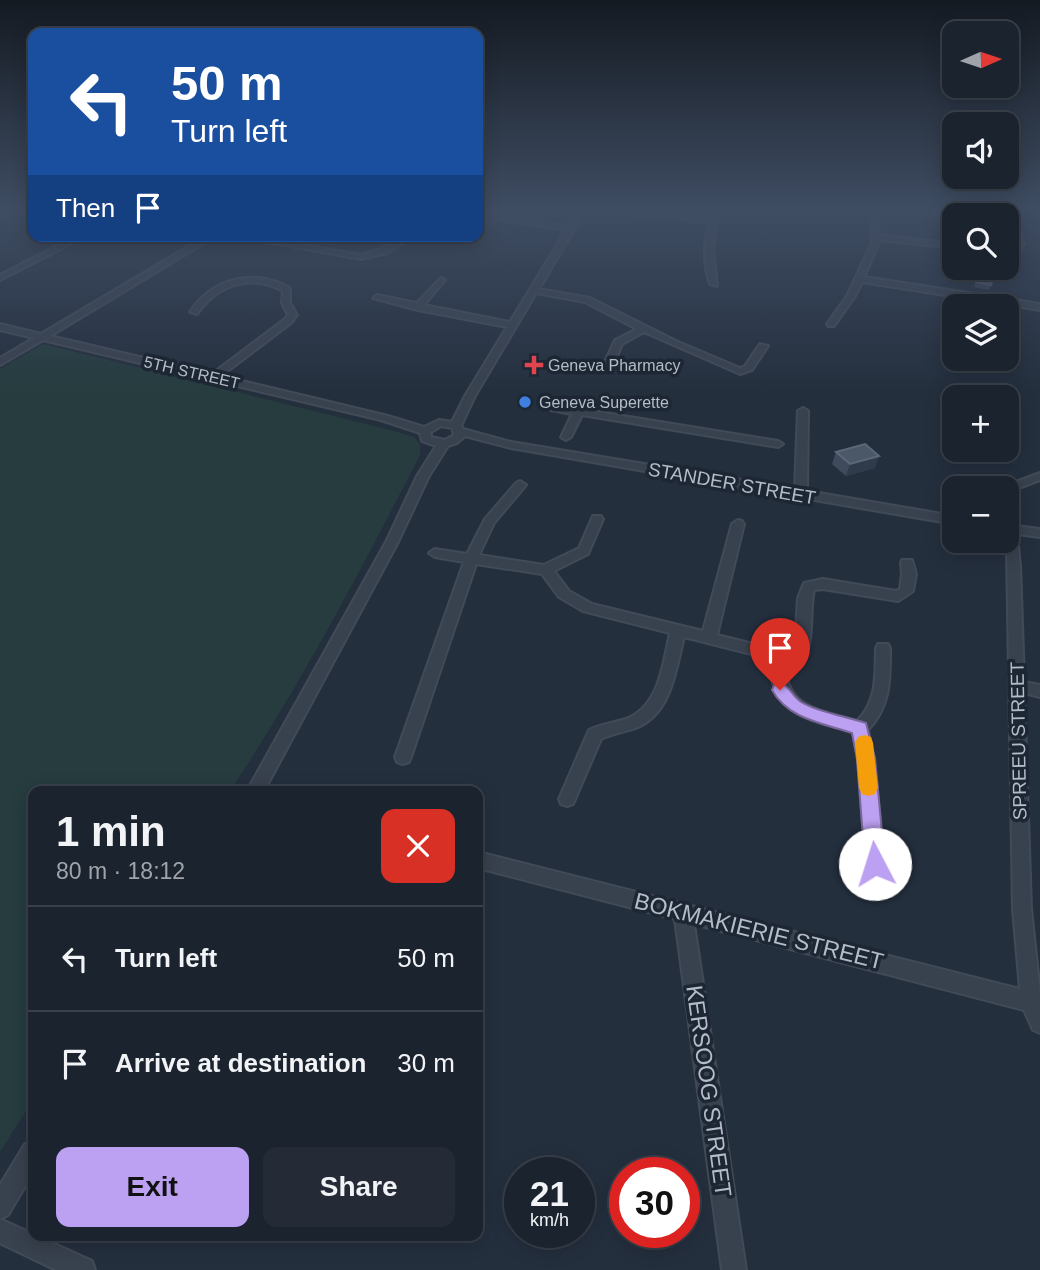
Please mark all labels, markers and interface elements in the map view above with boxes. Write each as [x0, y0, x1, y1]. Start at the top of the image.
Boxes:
north arrow [942, 21, 1018, 98]
map controls [942, 21, 1019, 553]
icon: left [56, 56, 147, 147]
text: 50 m [171, 56, 283, 110]
button: sound [942, 112, 1019, 189]
text: Turn left [171, 113, 287, 149]
icon: arrive [129, 189, 167, 227]
text: Then [56, 193, 115, 223]
button: search [942, 203, 1019, 280]
button: layers [942, 294, 1019, 371]
street label: 5TH STREET [142, 353, 242, 392]
marker: Geneva Pharmacy [526, 357, 542, 373]
place label: Geneva Pharmacy [548, 357, 681, 374]
button: + [942, 385, 1019, 462]
marker: Geneva Superette [517, 394, 533, 410]
place label: Geneva Superette [539, 394, 669, 411]
street label: STANDER STREET [647, 458, 818, 509]
button: − [942, 476, 1019, 553]
pin [750, 618, 810, 690]
icon: arrive [761, 629, 799, 667]
street label: SPREEU STREET [1007, 661, 1030, 820]
text: 1 min [56, 808, 166, 855]
button: close [381, 809, 455, 883]
position arrow [838, 827, 912, 901]
text: 80 m · 18:12 [56, 858, 185, 884]
street label: BOKMAKIERIE STREET [632, 887, 886, 975]
icon: left [56, 940, 94, 978]
text: Turn left [115, 943, 217, 973]
text: 50 m [397, 943, 455, 973]
street label: KERSOOG STREET [681, 984, 737, 1198]
icon: arrive [56, 1045, 94, 1083]
text: Arrive at destination [115, 1048, 366, 1078]
text: 30 m [397, 1048, 455, 1078]
button: Exit [56, 1147, 249, 1227]
button: Share [263, 1147, 455, 1227]
speed limit sign: 30 [609, 1157, 700, 1248]
text: 21 [530, 1174, 569, 1213]
text: km/h [530, 1210, 569, 1230]

